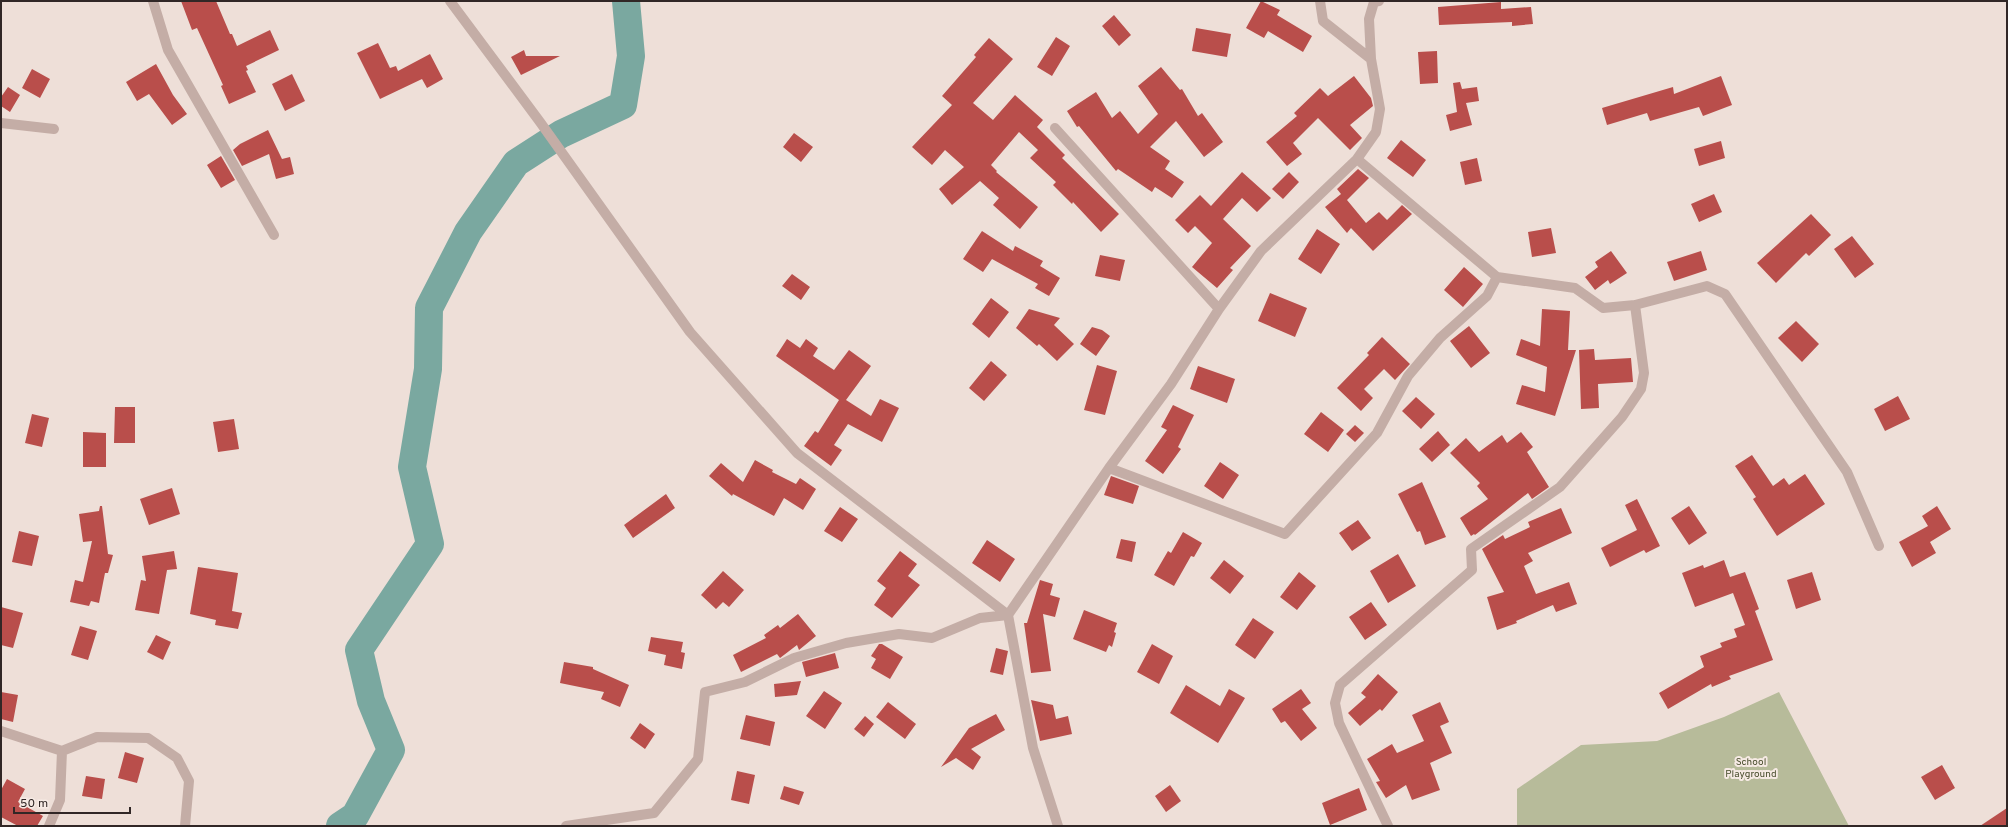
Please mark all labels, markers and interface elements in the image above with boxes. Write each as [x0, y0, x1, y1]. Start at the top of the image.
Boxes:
park label: School Playground [1725, 756, 1777, 781]
scale bar [14, 789, 130, 815]
text: 50 m [20, 796, 48, 812]

